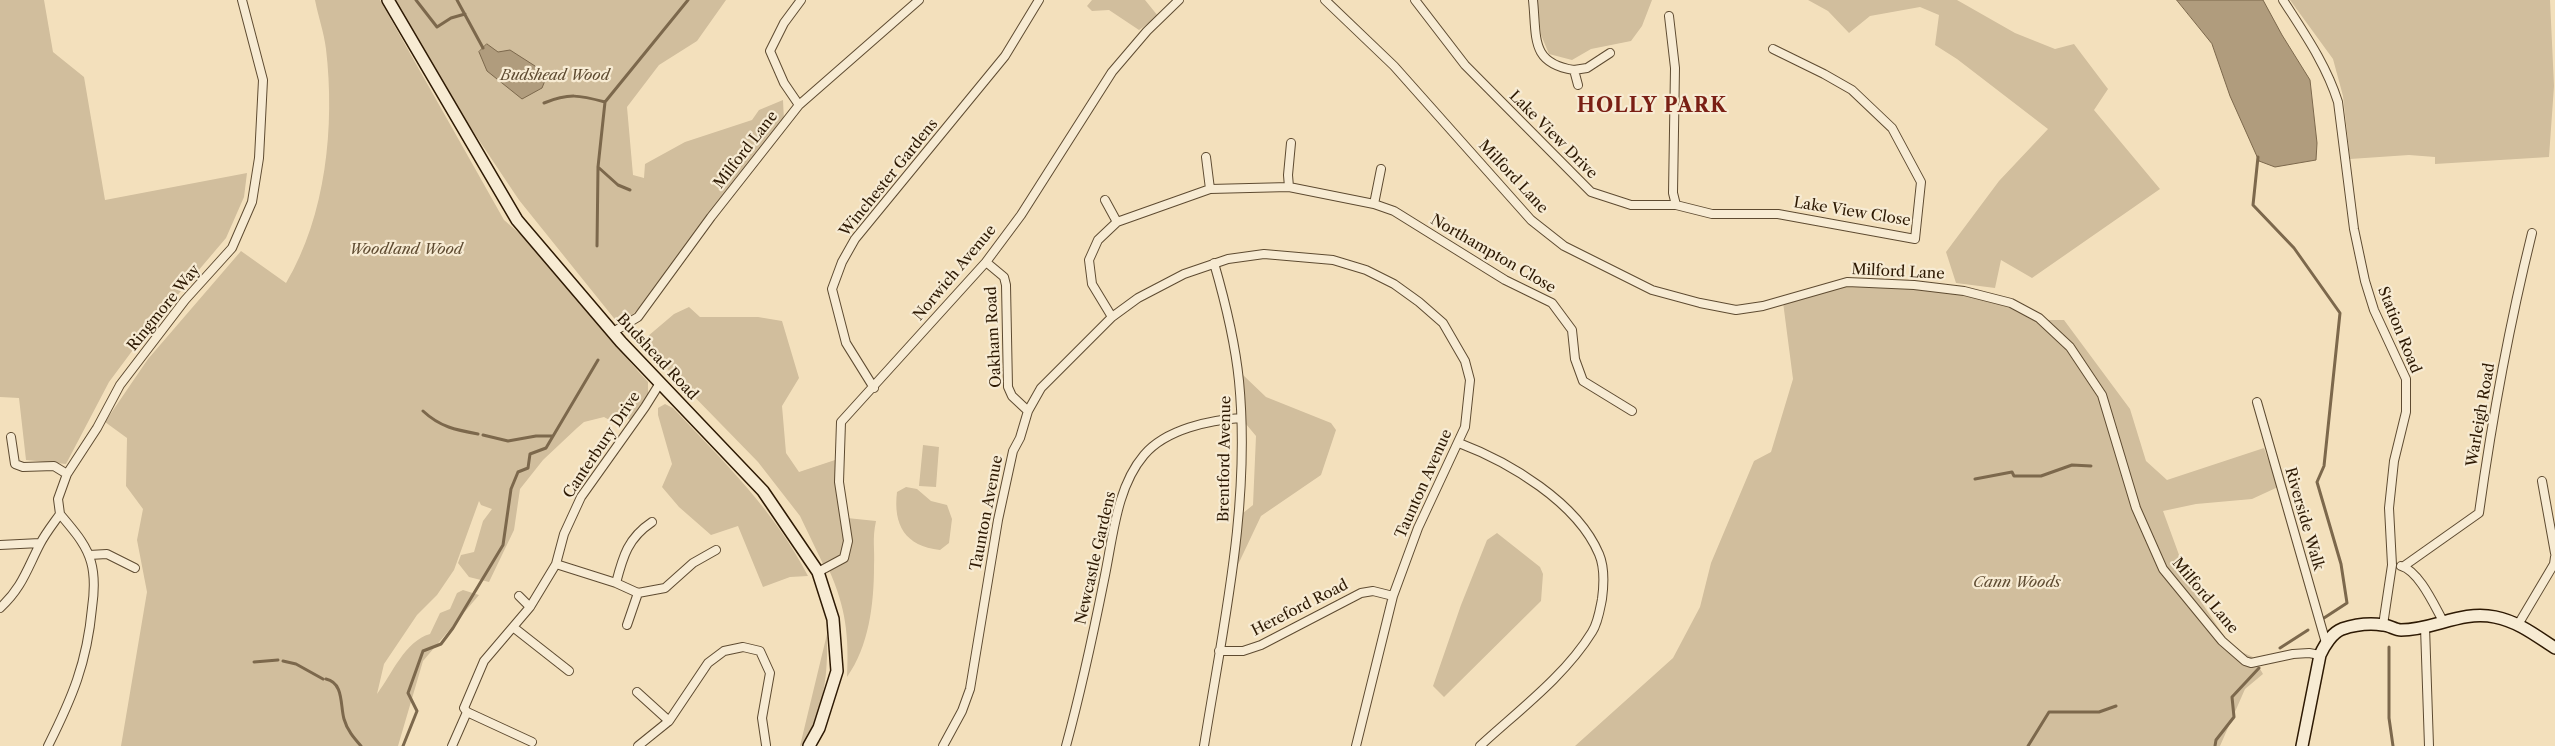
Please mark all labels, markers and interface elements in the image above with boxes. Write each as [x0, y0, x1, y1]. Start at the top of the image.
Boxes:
park label: Budshead Wood [500, 67, 610, 85]
street label: Lake View Drive [1505, 87, 1601, 183]
district label: HOLLY PARK [1576, 94, 1728, 118]
street label: Milford Lane [710, 108, 782, 192]
street label: Winchester Gardens [836, 116, 942, 240]
street label: Milford Lane [1475, 137, 1551, 217]
street label: Lake View Close [1792, 194, 1912, 230]
street label: Northampton Close [1427, 211, 1559, 297]
street label: Norwich Avenue [910, 222, 1000, 324]
park label: Woodland Wood [349, 241, 463, 259]
street label: Ringmore Way [124, 261, 204, 355]
street label: Milford Lane [1851, 261, 1945, 283]
street label: Station Road [2373, 284, 2425, 376]
street label: Oakham Road [982, 286, 1006, 388]
street label: Budshead Road [612, 310, 702, 404]
street label: Warleigh Road [2463, 362, 2499, 468]
street label: Canterbury Drive [560, 388, 644, 502]
street label: Brentford Avenue [1215, 396, 1235, 522]
street label: Taunton Avenue [1392, 427, 1456, 541]
street label: Taunton Avenue [967, 454, 1007, 572]
street label: Riverside Walk [2281, 465, 2327, 573]
street label: Newcastle Gardens [1072, 490, 1120, 626]
street label: Milford Lane [2168, 554, 2242, 638]
park label: Cann Woods [1973, 574, 2061, 592]
street label: Hereford Road [1249, 576, 1351, 640]

